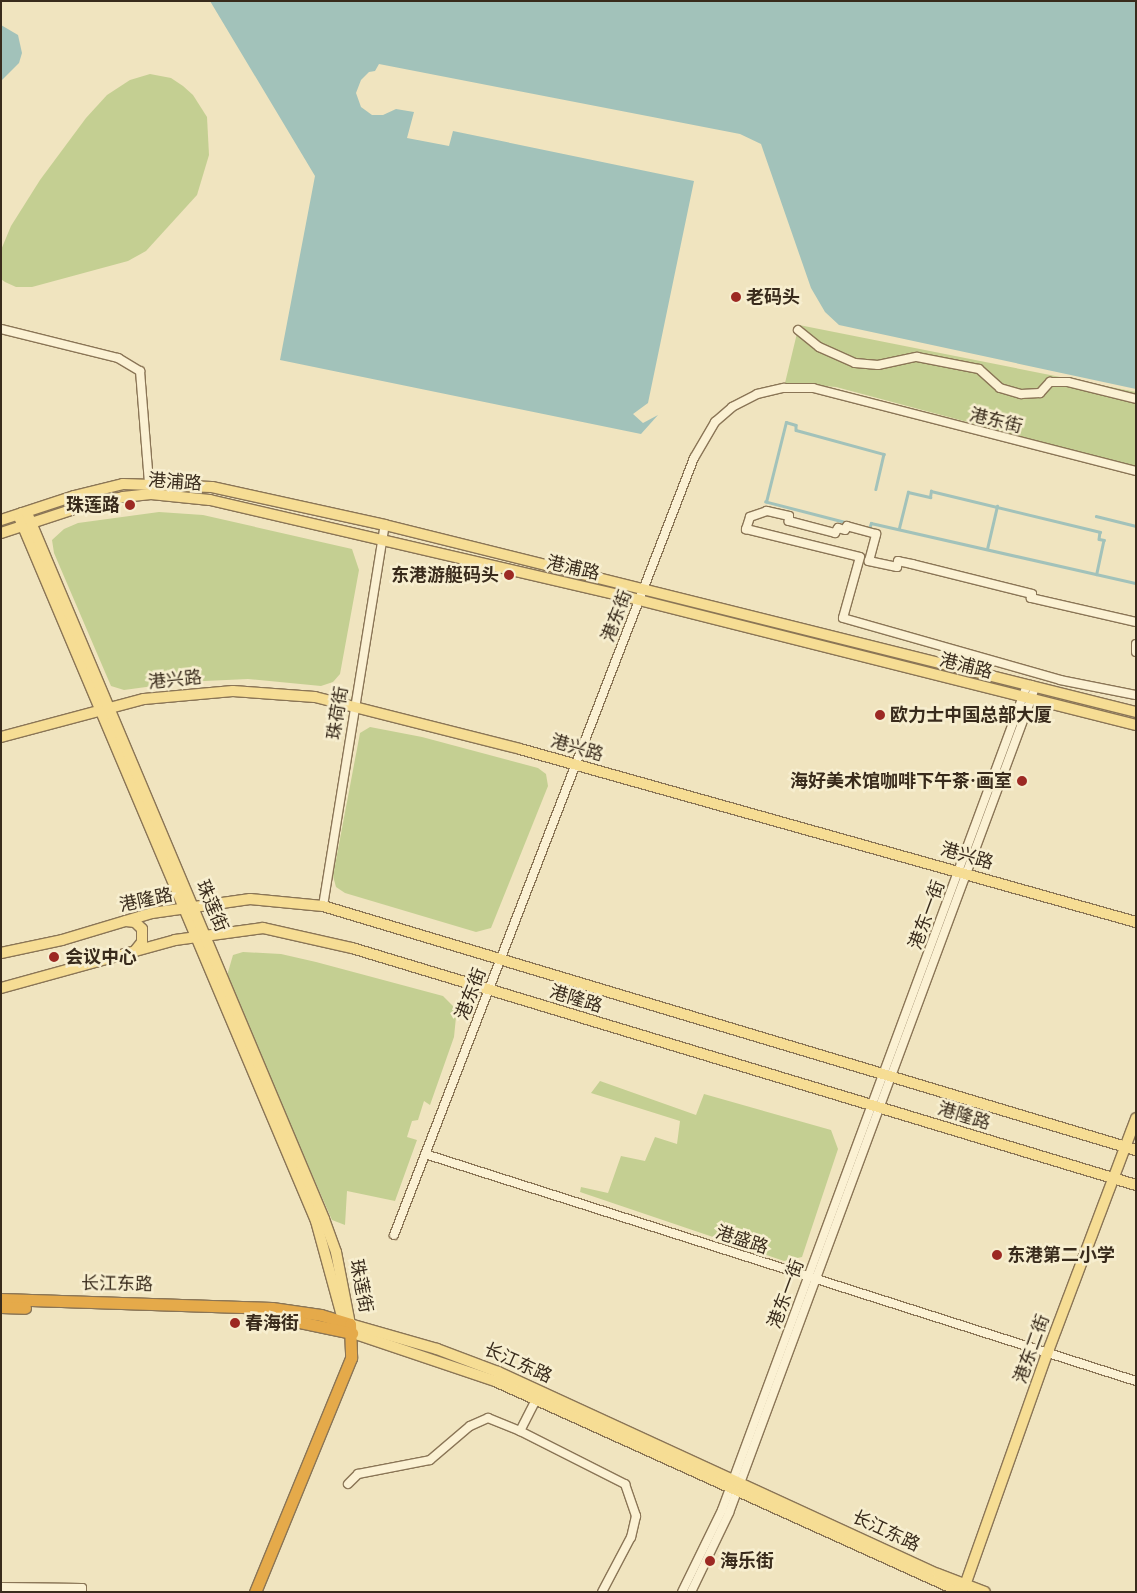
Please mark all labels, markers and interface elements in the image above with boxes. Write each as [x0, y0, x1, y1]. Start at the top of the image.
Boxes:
place label: 老码头 [746, 286, 800, 308]
marker: 老码头 [730, 291, 742, 303]
street label: 港东街 [967, 404, 1025, 438]
street label: 港浦路 [147, 469, 203, 495]
place label: 珠莲路 [66, 494, 120, 516]
marker: 珠莲路 [124, 499, 136, 511]
street label: 港浦路 [544, 551, 602, 585]
place label: 东港游艇码头 [391, 564, 499, 586]
marker: 东港游艇码头 [503, 569, 515, 581]
street label: 港东街 [597, 587, 637, 645]
street label: 港浦路 [937, 649, 995, 683]
street label: 港兴路 [147, 666, 203, 694]
street label: 珠荷街 [323, 685, 353, 741]
place label: 欧力士中国总部大厦 [890, 704, 1052, 726]
marker: 欧力士中国总部大厦 [874, 709, 886, 721]
street label: 港兴路 [548, 730, 606, 766]
place label: 海好美术馆咖啡下午茶·画室 [790, 770, 1012, 792]
marker: 海好美术馆咖啡下午茶·画室 [1016, 775, 1028, 787]
street label: 港兴路 [938, 838, 996, 874]
street label: 珠莲街 [192, 877, 232, 935]
street label: 港东一街 [905, 877, 949, 953]
street label: 港隆路 [117, 884, 175, 916]
place label: 会议中心 [65, 946, 137, 968]
marker: 会议中心 [47, 950, 61, 964]
street label: 港东街 [451, 965, 491, 1023]
street label: 港隆路 [547, 981, 605, 1017]
street label: 港隆路 [935, 1098, 993, 1134]
street label: 港盛路 [713, 1221, 771, 1259]
place label: 东港第二小学 [1007, 1244, 1115, 1266]
marker: 东港第二小学 [991, 1249, 1003, 1261]
street label: 港东一街 [764, 1256, 808, 1332]
street label: 珠莲街 [345, 1257, 377, 1315]
street label: 长江东路 [81, 1273, 153, 1295]
street label: 港东二街 [1010, 1311, 1054, 1387]
place label: 春海街 [245, 1312, 299, 1334]
marker: 春海街 [229, 1317, 241, 1329]
street label: 长江东路 [481, 1338, 555, 1388]
street label: 长江东路 [849, 1506, 923, 1556]
place label: 海乐街 [720, 1550, 774, 1572]
marker: 海乐街 [704, 1555, 716, 1567]

